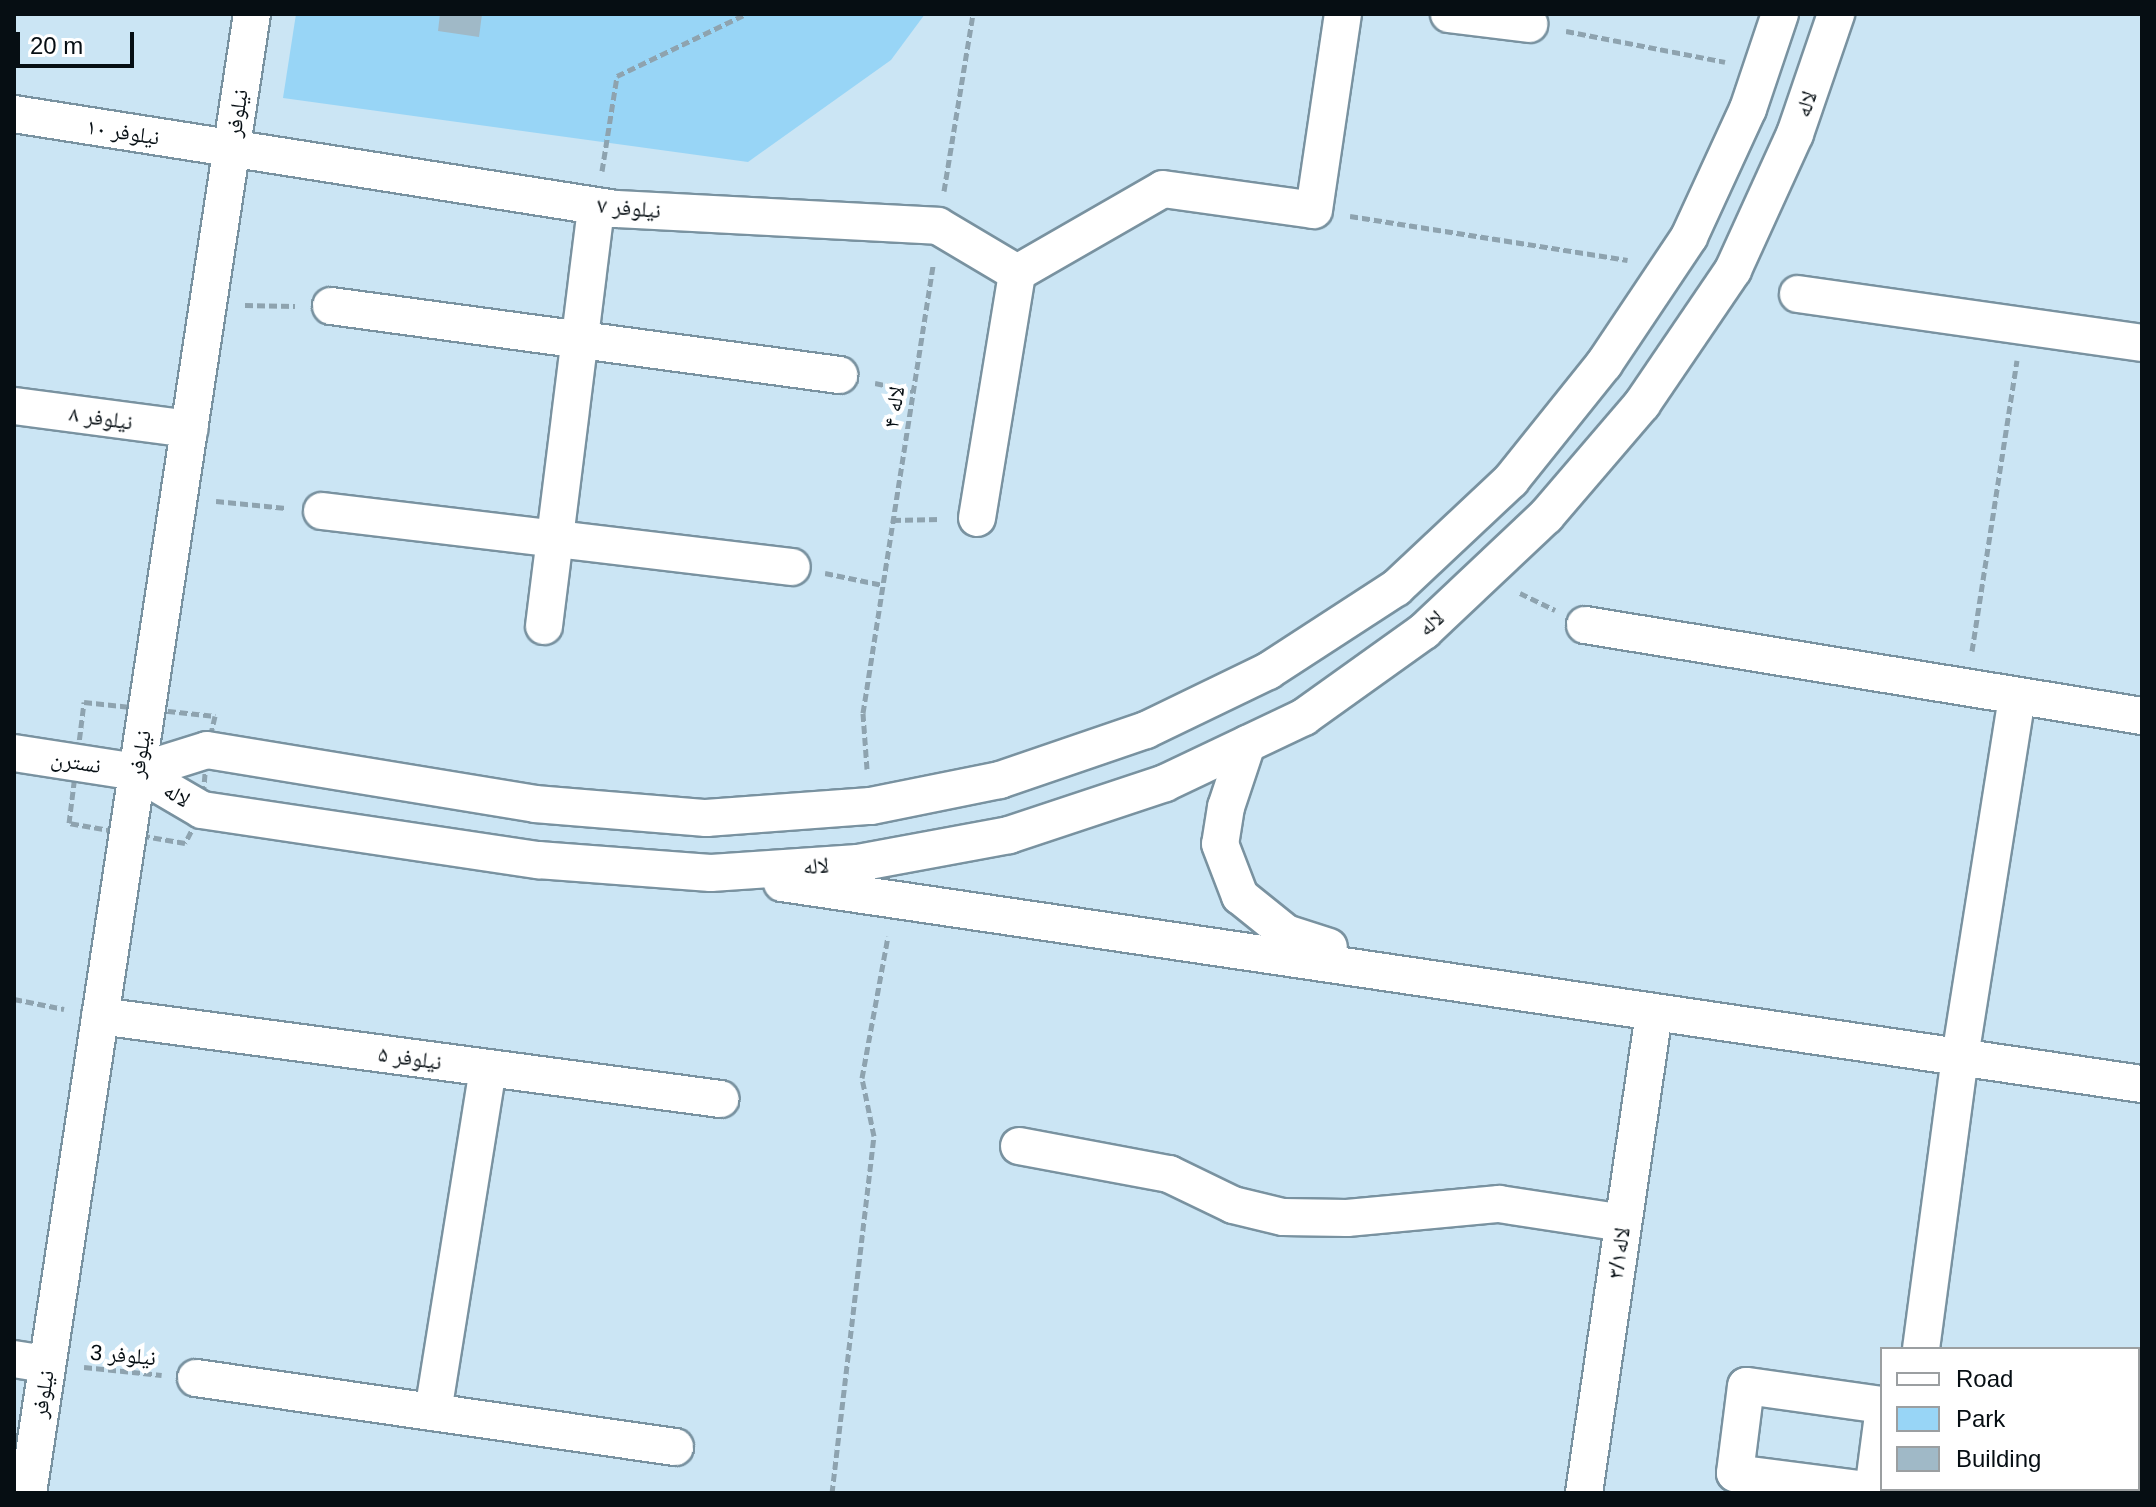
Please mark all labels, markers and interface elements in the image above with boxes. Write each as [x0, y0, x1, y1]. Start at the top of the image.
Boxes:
scale bar [20, 16, 138, 66]
text: 20 m [30, 32, 83, 59]
street label: نیلوفر [220, 87, 254, 139]
street label: لاله [1789, 87, 1823, 121]
street label: نیلوفر ۱۰ [85, 113, 161, 151]
street label: نیلوفر ۷ [596, 192, 662, 224]
street label: لاله ۴ [878, 384, 910, 430]
street label: نیلوفر ۸ [68, 400, 134, 436]
street label: لاله [1413, 605, 1449, 641]
street label: نیلوفر [123, 728, 157, 780]
street label: نسترن [49, 745, 103, 779]
street label: لاله [159, 777, 195, 813]
street label: لاله [802, 852, 830, 880]
street label: نیلوفر ۵ [377, 1040, 443, 1076]
street label: لاله۳/۱ [1602, 1225, 1636, 1281]
street label: نیلوفر 3 [89, 1339, 157, 1371]
legend [1880, 1347, 2140, 1491]
text: Road [1956, 1365, 2013, 1392]
street label: نیلوفر [26, 1368, 60, 1420]
text: Park [1956, 1405, 2005, 1432]
text: Building [1956, 1445, 2041, 1472]

